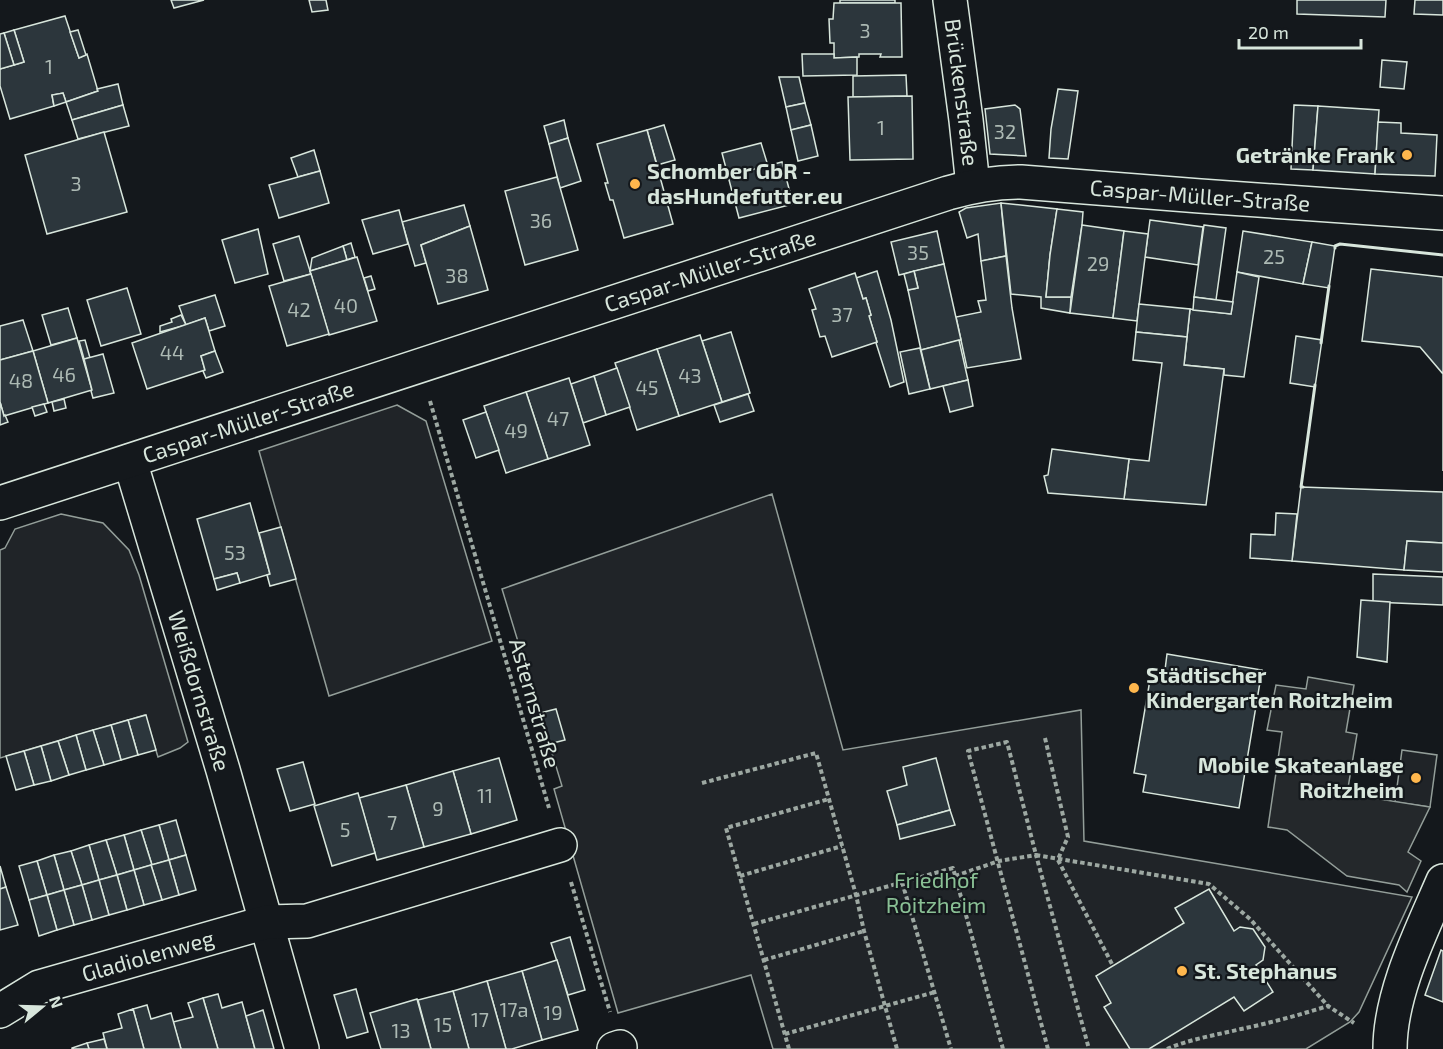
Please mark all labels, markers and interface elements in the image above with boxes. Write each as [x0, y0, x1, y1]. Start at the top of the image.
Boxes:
scale bar [1239, 12, 1360, 50]
street label: Brückenstraße [941, 17, 985, 167]
house number: 3 [859, 18, 871, 42]
text: 20 m [1248, 21, 1289, 43]
house number: 1 [45, 54, 53, 78]
house number: 1 [877, 115, 885, 139]
house number: 32 [994, 119, 1016, 143]
place label: Getränke Frank [1236, 141, 1396, 167]
marker: Getränke Frank [1400, 148, 1414, 162]
place label: Schomber GbR - dasHundefutter.eu [647, 157, 843, 208]
house number: 3 [70, 171, 82, 195]
street label: Caspar-Müller-Straße [1089, 173, 1311, 216]
marker: Schomber GbR - dasHundefutter.eu [628, 177, 642, 191]
house number: 36 [530, 208, 552, 232]
street label: Caspar-Müller-Straße [601, 223, 819, 317]
house number: 35 [907, 240, 929, 264]
house number: 25 [1263, 244, 1285, 268]
house number: 29 [1087, 251, 1109, 275]
house number: 38 [445, 263, 469, 287]
house number: 40 [334, 293, 358, 317]
house number: 42 [287, 297, 311, 321]
house number: 37 [831, 302, 853, 326]
house number: 44 [160, 340, 184, 364]
house number: 46 [52, 362, 76, 386]
house number: 43 [678, 363, 702, 387]
house number: 48 [9, 368, 33, 392]
street label: Caspar-Müller-Straße [139, 374, 357, 468]
house number: 45 [635, 375, 659, 399]
house number: 47 [547, 406, 569, 430]
house number: 49 [504, 418, 528, 442]
house number: 53 [224, 540, 246, 564]
street label: Weißdornstraße [164, 607, 237, 774]
street label: Asternstraße [505, 635, 567, 771]
place label: Städtischer Kindergarten Roitzheim [1146, 661, 1393, 712]
marker: Städtischer Kindergarten Roitzheim [1127, 681, 1141, 695]
place label: Mobile Skateanlage Roitzheim [1198, 751, 1404, 802]
marker: Mobile Skateanlage Roitzheim [1409, 771, 1423, 785]
house number: 11 [477, 783, 493, 807]
house number: 9 [432, 796, 444, 820]
house number: 7 [387, 810, 397, 834]
house number: 5 [340, 817, 350, 841]
park label: Friedhof Roitzheim [886, 866, 986, 917]
street label: Gladiolenweg [78, 924, 217, 986]
place label: St. Stephanus [1194, 957, 1337, 983]
marker: St. Stephanus [1175, 964, 1189, 978]
north arrow [12, 977, 72, 1037]
text: N [46, 993, 68, 1011]
house number: 17a [499, 997, 529, 1021]
house number: 19 [543, 1000, 563, 1024]
house number: 17 [471, 1007, 489, 1031]
house number: 15 [434, 1012, 452, 1036]
house number: 13 [391, 1018, 411, 1042]

